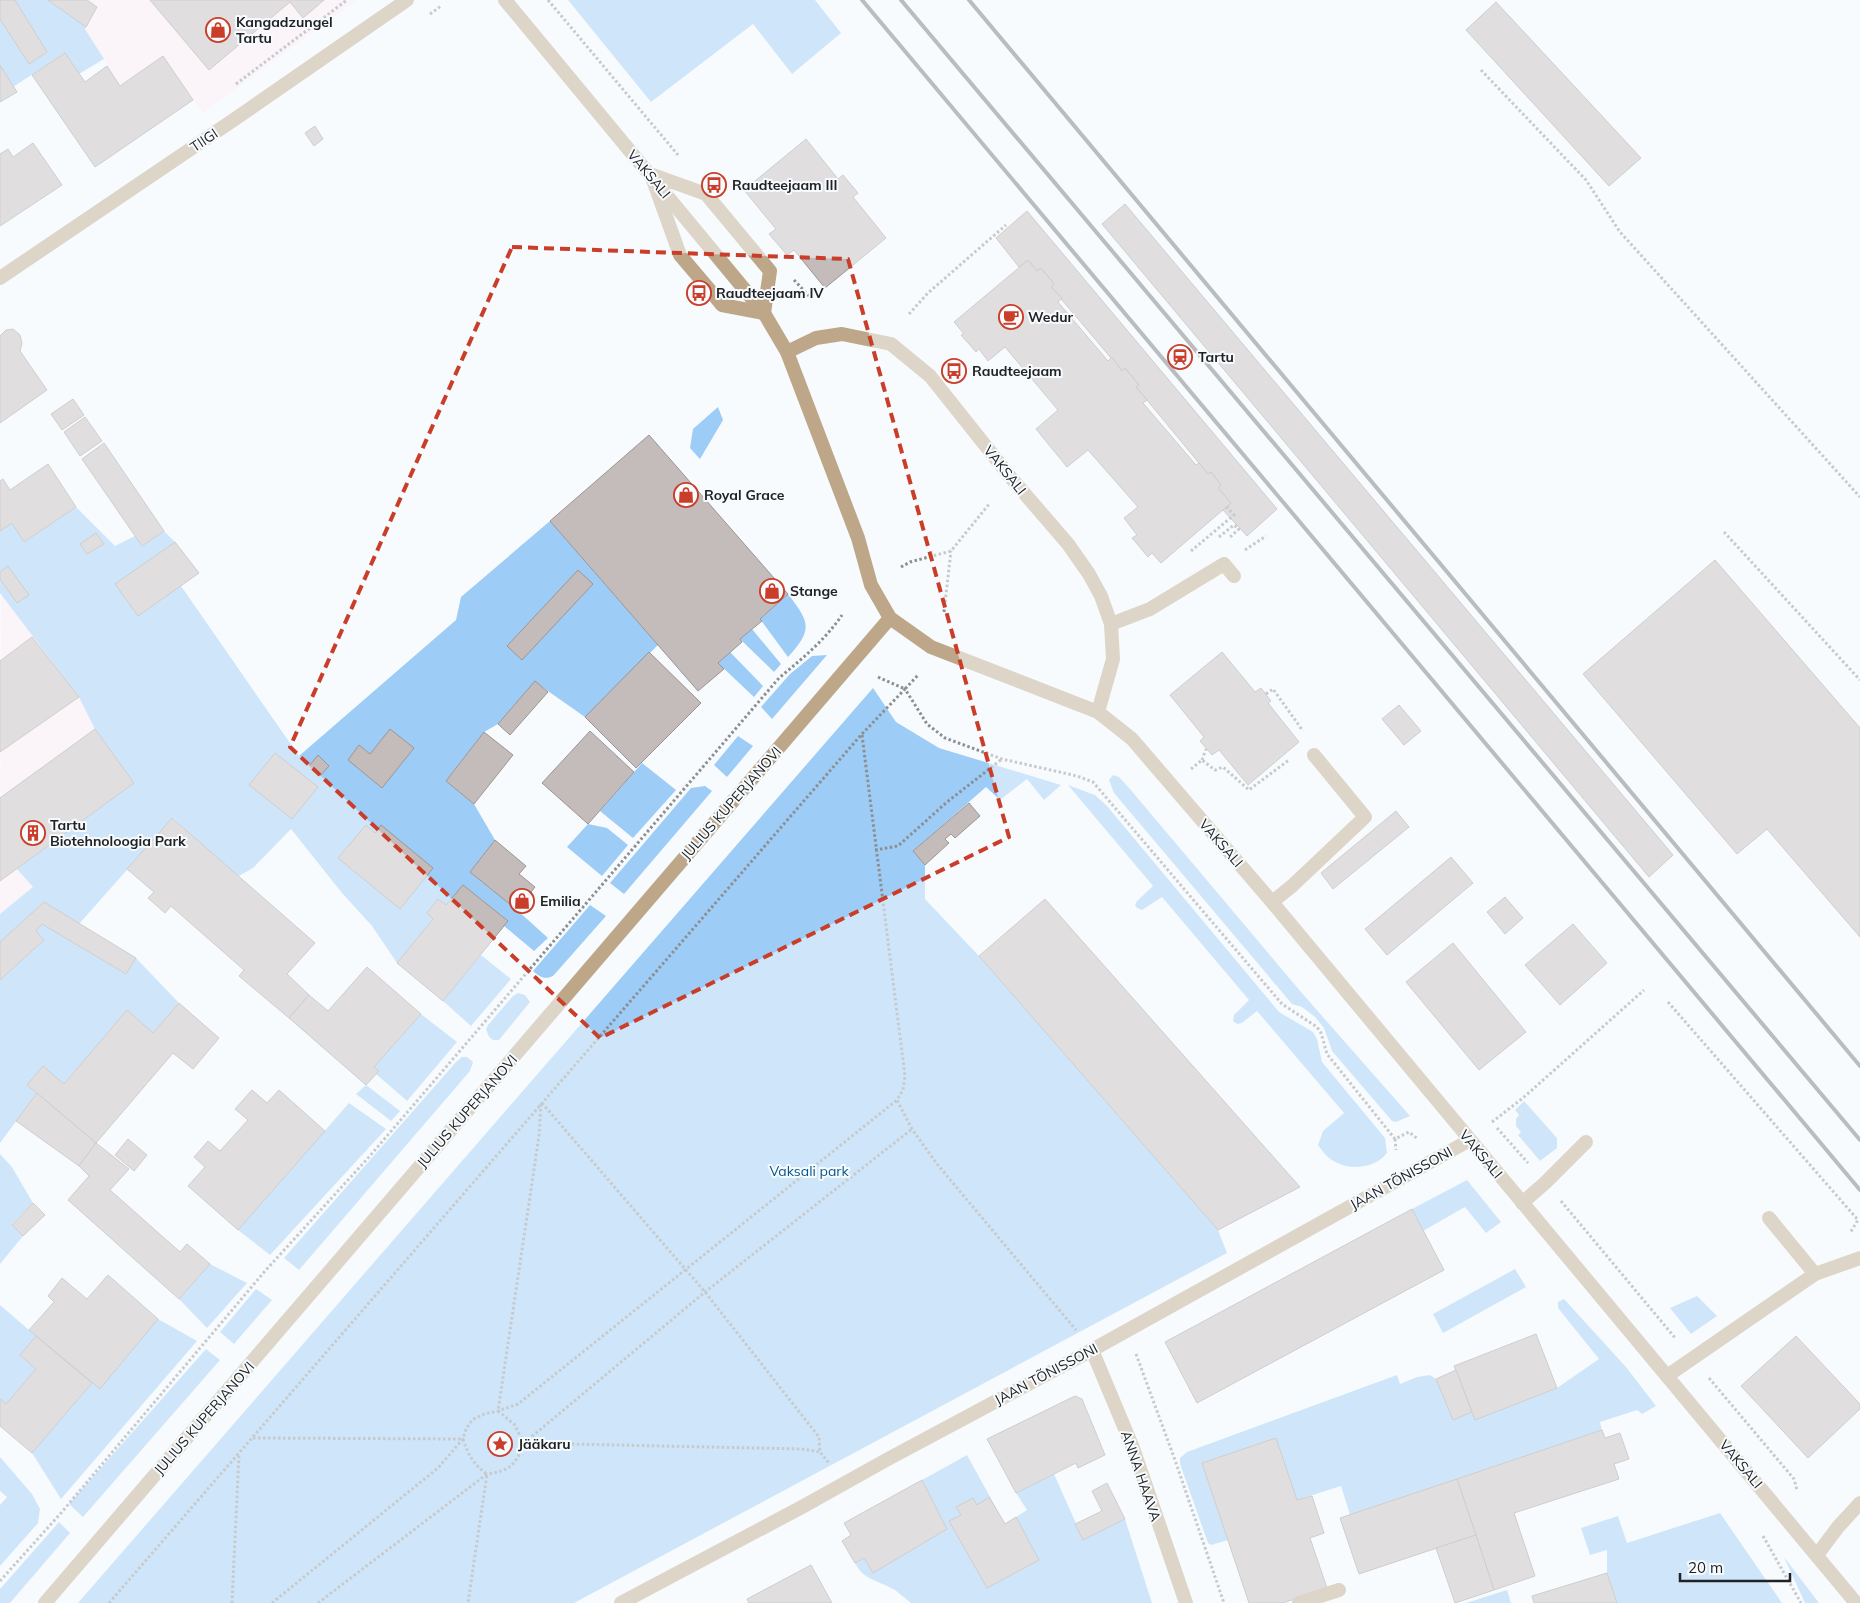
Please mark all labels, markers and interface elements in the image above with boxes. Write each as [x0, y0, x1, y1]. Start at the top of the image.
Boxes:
place label: Kangadzungel Tartu [236, 13, 333, 47]
shop icon: Kangadzungel Tartu [205, 17, 231, 43]
street label: TIIGI [187, 124, 221, 156]
street label: VAKSALI [623, 146, 675, 202]
bus stop icon: Raudteejaam III [701, 172, 727, 198]
place label: Raudteejaam III [732, 176, 837, 194]
bus stop icon: Raudteejaam IV [686, 280, 712, 306]
place label: Raudteejaam IV [716, 284, 824, 302]
cafe icon: Wedur [998, 304, 1024, 330]
place label: Wedur [1028, 308, 1074, 326]
station icon: Tartu [1167, 344, 1193, 370]
place label: Tartu [1198, 348, 1234, 366]
bus stop icon: Raudteejaam [941, 358, 967, 384]
place label: Raudteejaam [972, 362, 1062, 380]
street label: VAKSALI [980, 442, 1030, 498]
shop icon: Royal Grace [673, 482, 699, 508]
place label: Royal Grace [704, 486, 785, 504]
shop icon: Stange [759, 578, 785, 604]
place label: Stange [790, 582, 838, 600]
street label: JULIUS KUPERJANOVI [677, 743, 785, 863]
street label: VAKSALI [1195, 815, 1247, 871]
place label: Tartu Biotehnoloogia Park [50, 816, 186, 850]
building icon: Tartu Biotehnoloogia Park [20, 820, 46, 846]
shop icon: Emilia [509, 888, 535, 914]
place label: Emilia [540, 892, 581, 910]
street label: JULIUS KUPERJANOVI [413, 1051, 521, 1171]
street label: VAKSALI [1455, 1126, 1507, 1182]
street label: JAAN TÕNISSONI [1347, 1142, 1455, 1214]
park label: Vaksali park [769, 1162, 849, 1180]
street label: JAAN TÕNISSONI [991, 1339, 1101, 1409]
street label: JULIUS KUPERJANOVI [150, 1358, 258, 1478]
street label: ANNA HAAVA [1117, 1428, 1165, 1525]
place icon: Jääkaru [487, 1431, 513, 1457]
place label: Jääkaru [518, 1435, 571, 1453]
street label: VAKSALI [1715, 1436, 1767, 1492]
scale bar [1680, 1550, 1790, 1582]
text: 20 m [1688, 1558, 1723, 1577]

